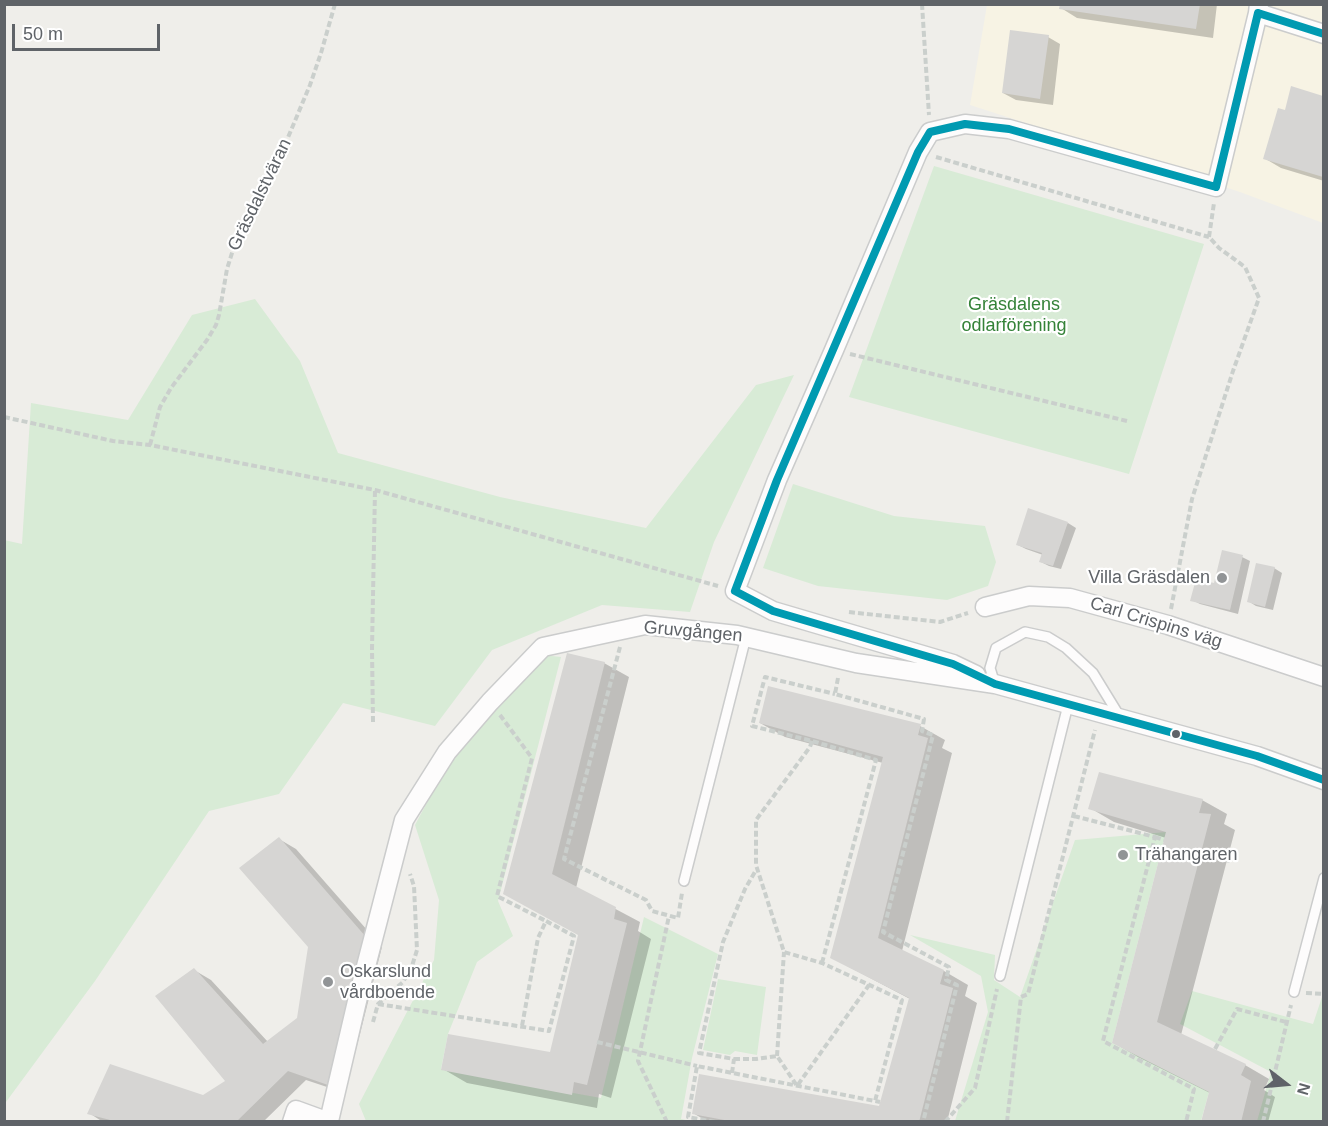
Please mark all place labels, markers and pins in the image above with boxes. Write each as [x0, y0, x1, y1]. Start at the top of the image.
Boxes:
place label: Villa Gräsdalen [1088, 567, 1210, 589]
marker: Villa Gräsdalen [1215, 571, 1229, 585]
unlabelled marker [1170, 728, 1182, 740]
place label: Trähangaren [1135, 844, 1237, 866]
marker: Trähangaren [1116, 848, 1130, 862]
place label: Oskarslund vårdboende [340, 961, 435, 1004]
marker: Oskarslund vårdboende [321, 975, 335, 989]

